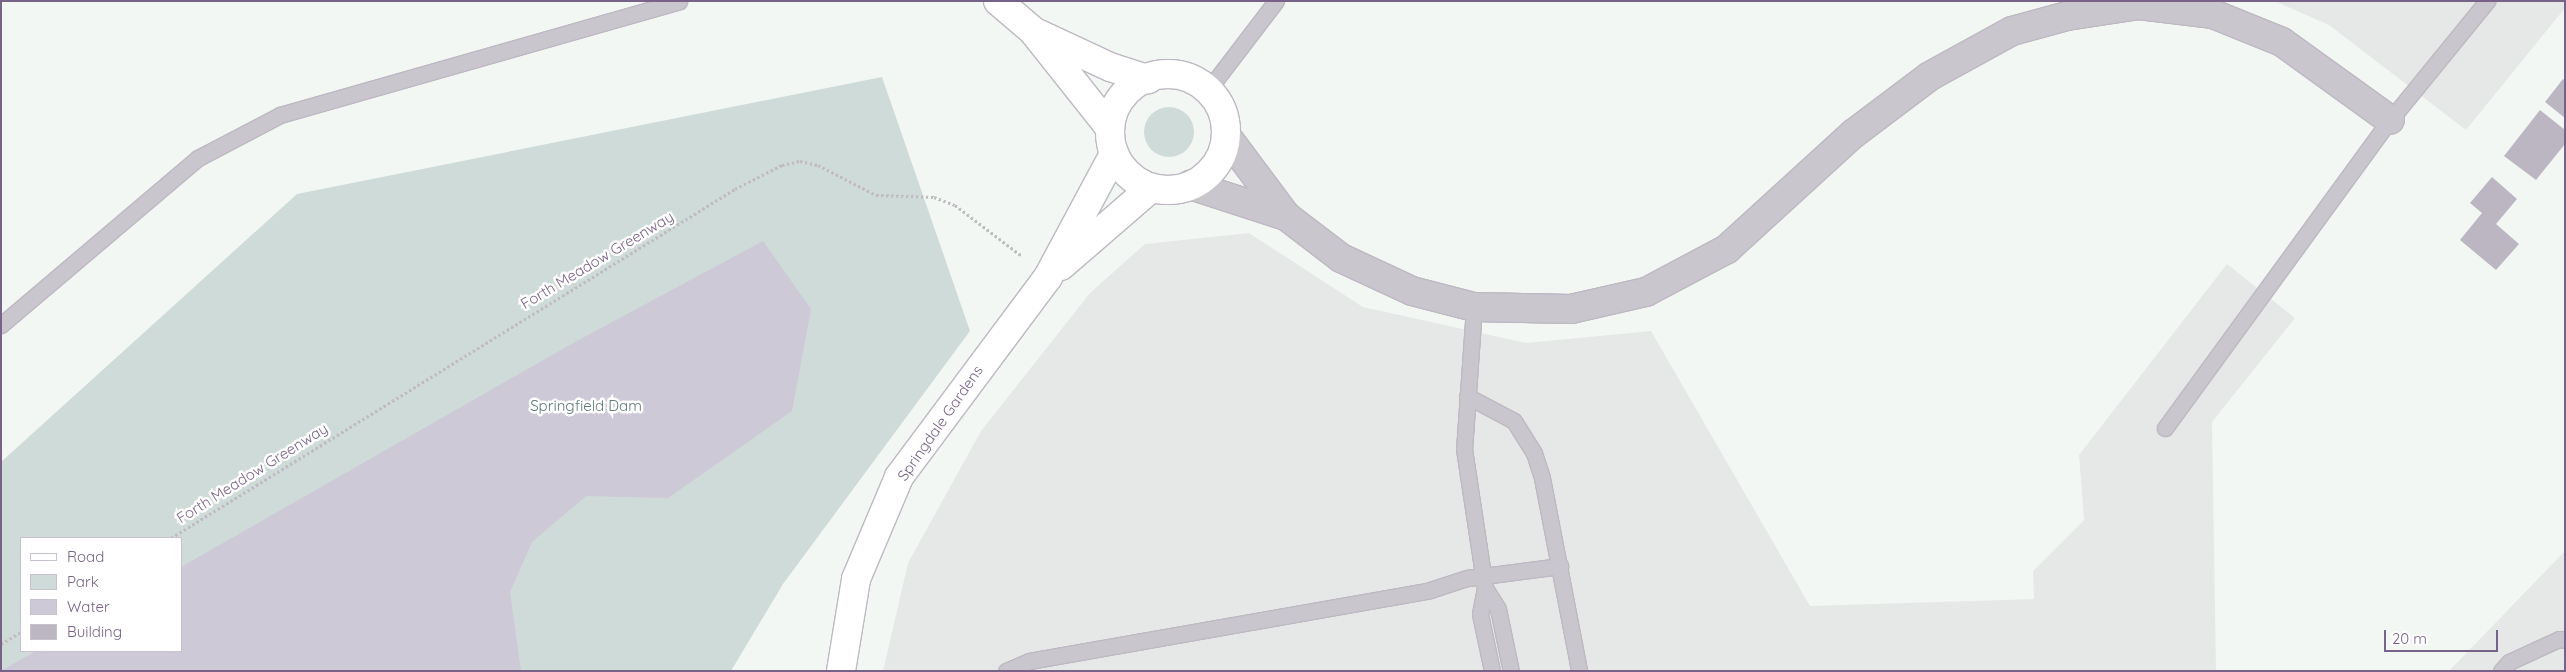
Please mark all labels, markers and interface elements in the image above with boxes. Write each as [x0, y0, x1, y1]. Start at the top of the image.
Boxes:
street label: Forth Meadow Greenway [517, 207, 677, 313]
street label: Springdale Gardens [893, 362, 987, 484]
park label: Springfield Dam [530, 397, 642, 415]
street label: Forth Meadow Greenway [173, 419, 331, 527]
legend [20, 537, 182, 652]
text: Road [67, 547, 104, 566]
text: Park [67, 572, 99, 591]
text: Water [67, 597, 110, 616]
scale bar [2386, 620, 2500, 652]
text: Building [67, 622, 122, 641]
text: 20 m [2392, 629, 2427, 648]

